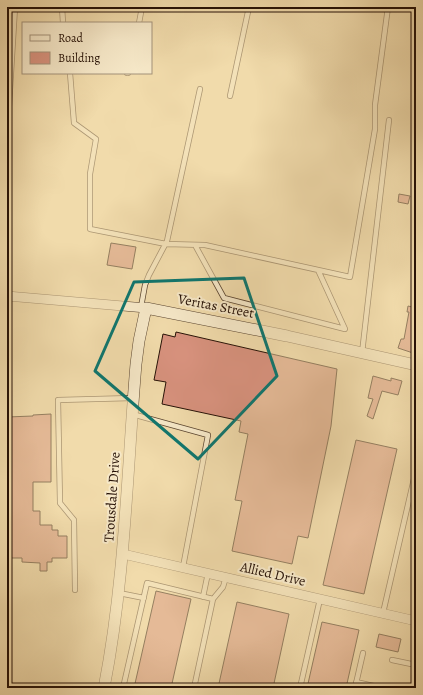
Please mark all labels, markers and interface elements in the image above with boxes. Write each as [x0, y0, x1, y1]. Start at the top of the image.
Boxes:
legend [22, 22, 152, 74]
text: Road [58, 30, 84, 46]
text: Building [58, 50, 100, 66]
street label: Veritas Street [175, 289, 256, 323]
street label: Trousdale Drive [99, 451, 125, 543]
street label: Allied Drive [237, 557, 308, 591]

